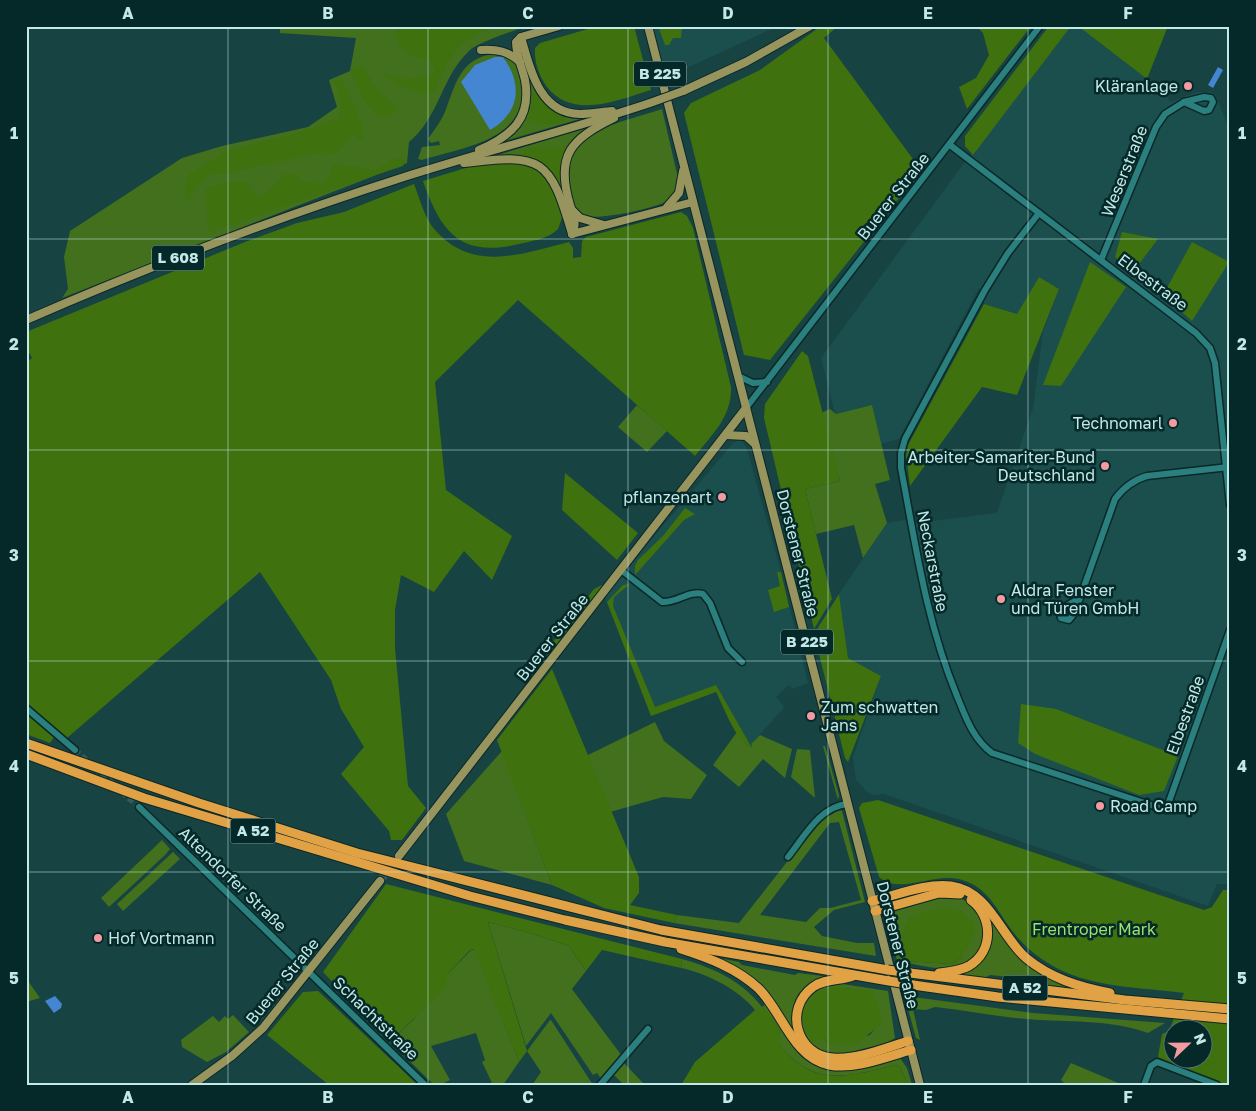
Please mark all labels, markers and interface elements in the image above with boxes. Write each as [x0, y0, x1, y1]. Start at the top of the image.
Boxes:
text: A [122, 3, 134, 23]
text: B [322, 3, 334, 23]
text: C [522, 3, 534, 23]
text: D [722, 3, 734, 23]
text: E [923, 3, 933, 23]
text: F [1123, 3, 1133, 23]
road number: B 225 [634, 62, 686, 86]
place label: Kläranlage [1095, 76, 1178, 96]
marker: Kläranlage [1182, 80, 1194, 92]
street label: Weserstraße [1097, 122, 1151, 220]
text: 1 [10, 123, 18, 143]
text: 1 [1238, 123, 1246, 143]
street label: Buerer Straße [853, 148, 933, 244]
road number: L 608 [152, 246, 204, 270]
street label: Elbestraße [1114, 249, 1192, 315]
text: 2 [9, 334, 19, 354]
text: 2 [1237, 334, 1247, 354]
place label: Technomarl [1073, 413, 1163, 433]
marker: Technomarl [1167, 417, 1179, 429]
place label: Arbeiter-Samariter-Bund Deutschland [907, 447, 1095, 485]
marker: Arbeiter-Samariter-Bund Deutschland [1099, 460, 1111, 472]
place label: pflanzenart [623, 487, 712, 507]
street label: Dorstener Straße [773, 487, 823, 619]
marker: pflanzenart [716, 491, 728, 503]
street label: Neckarstraße [913, 509, 953, 613]
text: 3 [9, 545, 19, 565]
text: 3 [1237, 545, 1247, 565]
place label: Aldra Fenster und Türen GmbH [1011, 580, 1139, 618]
street label: Buerer Straße [512, 589, 592, 685]
marker: Aldra Fenster und Türen GmbH [995, 593, 1007, 605]
road number: B 225 [781, 630, 833, 654]
street label: Elbestraße [1161, 673, 1209, 757]
place label: Zum schwatten Jans [821, 697, 938, 735]
marker: Zum schwatten Jans [805, 710, 817, 722]
text: 4 [9, 756, 19, 776]
text: 4 [1237, 756, 1247, 776]
place label: Road Camp [1110, 796, 1197, 816]
marker: Road Camp [1094, 800, 1106, 812]
road number: A 52 [230, 818, 276, 844]
street label: Altendorfer Straße [175, 823, 291, 935]
street label: Dorstener Straße [873, 879, 923, 1011]
park label: Frentroper Mark [1032, 919, 1156, 939]
place label: Hof Vortmann [108, 928, 215, 948]
marker: Hof Vortmann [92, 932, 104, 944]
street label: Buerer Straße [241, 934, 323, 1028]
text: 5 [9, 968, 19, 988]
text: 5 [1237, 968, 1247, 988]
street label: Schachtstraße [329, 972, 423, 1064]
road number: A 52 [1002, 976, 1048, 1000]
north arrow [1164, 1018, 1214, 1068]
text: N [1191, 1031, 1210, 1047]
text: A [122, 1087, 134, 1107]
text: B [322, 1087, 334, 1107]
text: C [522, 1087, 534, 1107]
text: D [722, 1087, 734, 1107]
text: E [923, 1087, 933, 1107]
text: F [1123, 1087, 1133, 1107]

